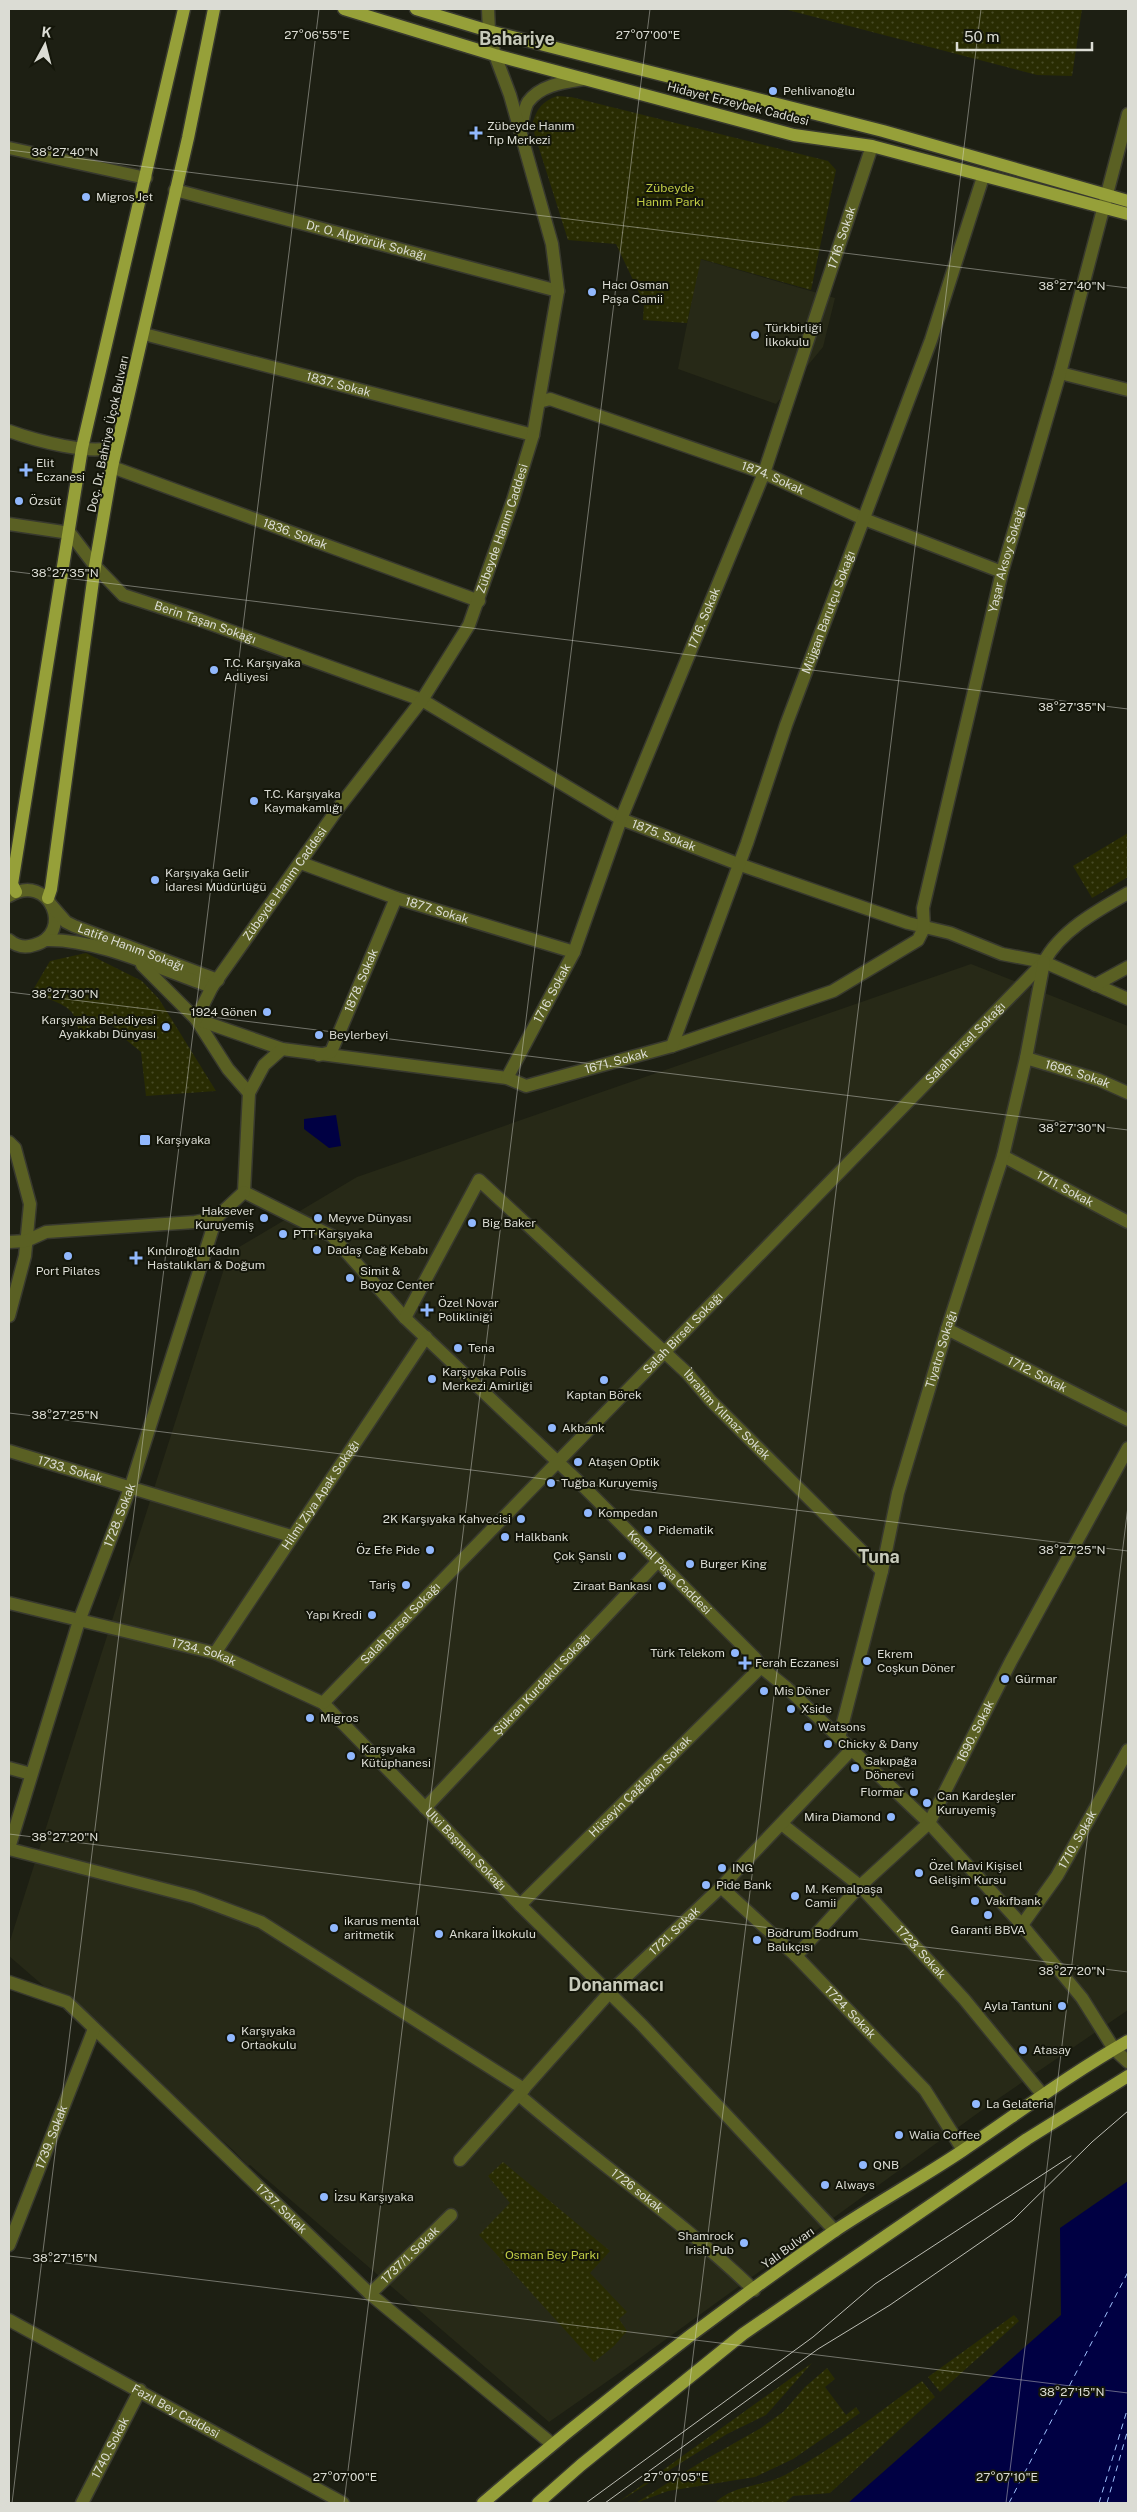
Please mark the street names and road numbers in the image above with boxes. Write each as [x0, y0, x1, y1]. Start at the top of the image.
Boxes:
street label: Hidayet Erzeybek Caddesi [666, 80, 810, 128]
street label: 1716. Sokak [825, 204, 859, 271]
street label: Dr. O. Alpyörük Sokağı [305, 218, 428, 263]
street label: Doç. Dr. Bahriye Üçok Bulvarı [85, 354, 131, 514]
street label: 1837. Sokak [305, 369, 373, 400]
street label: 1874. Sokak [740, 459, 807, 498]
street label: Zübeyde Hanım Caddesi [474, 462, 531, 595]
street label: Yaşar Aksoy Sokağı [986, 505, 1028, 614]
street label: 1836. Sokak [261, 516, 330, 552]
street label: Müjgan Barutçu Sokağı [799, 549, 858, 676]
street label: 1716. Sokak [685, 585, 723, 651]
street label: Berin Taşan Sokağı [153, 599, 258, 647]
street label: 1875. Sokak [630, 817, 698, 854]
street label: Zübeyde Hanım Caddesi [240, 824, 330, 943]
street label: 1877. Sokak [403, 894, 471, 927]
street label: Latife Hanım Sokağı [76, 921, 186, 974]
street label: 1878. Sokak [342, 946, 381, 1014]
street label: 1716. Sokak [531, 961, 574, 1025]
street label: Salah Birsel Sokağı [922, 999, 1008, 1087]
street label: 1671. Sokak [583, 1046, 649, 1077]
street label: 1696. Sokak [1043, 1057, 1113, 1091]
street label: 1711. Sokak [1034, 1168, 1096, 1210]
street label: Salah Birsel Sokağı [640, 1289, 726, 1377]
street label: Tiyatro Sokağı [923, 1309, 959, 1390]
street label: 1712. Sokak [1005, 1354, 1070, 1395]
street label: İbrahim Yılmaz Sokak [681, 1367, 773, 1463]
street label: Hilmi Ziya Apak Sokağı [279, 1438, 362, 1552]
street label: 1733. Sokak [36, 1453, 105, 1486]
street label: 1728. Sokak [101, 1481, 139, 1549]
street label: Kemal Paşa Caddesi [624, 1527, 714, 1617]
street label: Salah Birsel Sokağı [358, 1580, 443, 1667]
street label: Şükran Kurdakul Sokağı [490, 1631, 593, 1738]
street label: 1734. Sokak [170, 1636, 239, 1669]
street label: 1690. Sokak [954, 1698, 997, 1765]
street label: Hüseyin Çağlayan Sokak [586, 1733, 695, 1840]
street label: Ulvi Başman Sokağı [422, 1805, 509, 1893]
street label: 1710. Sokak [1055, 1808, 1100, 1871]
street label: 1721. Sokak [646, 1904, 703, 1958]
street label: 1723. Sokak [893, 1923, 949, 1982]
street label: 1724. Sokak [822, 1983, 879, 2042]
street label: 1739. Sokak [33, 2103, 70, 2171]
street label: 1726 sokak [608, 2166, 666, 2216]
street label: 1737. Sokak [253, 2181, 310, 2236]
street label: 1737/1. Sokak [378, 2223, 442, 2286]
street label: Yalı Bulvarı [759, 2224, 817, 2272]
street label: Fazıl Bey Caddesi [129, 2382, 222, 2441]
street label: 1740. Sokak [89, 2415, 132, 2481]

